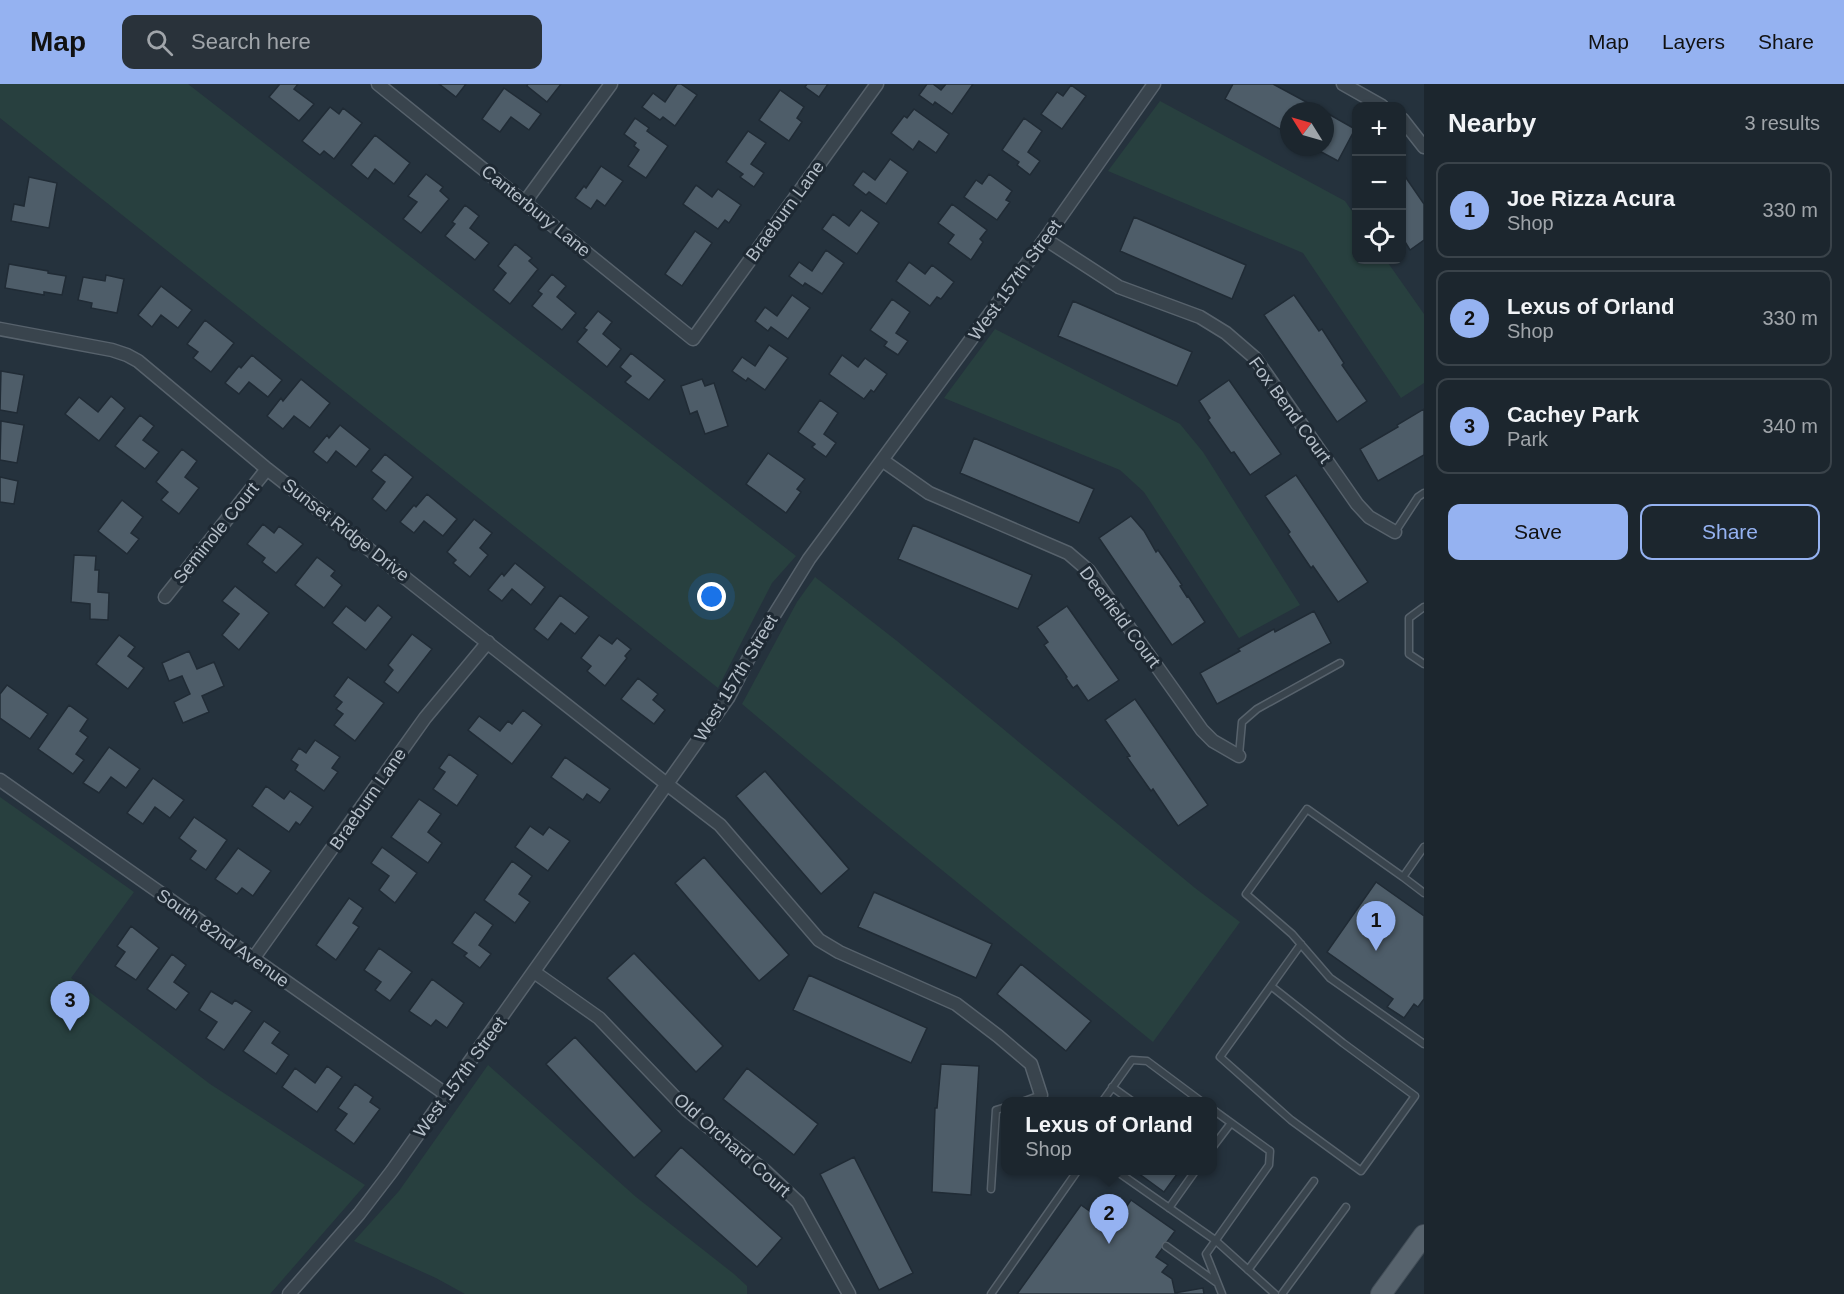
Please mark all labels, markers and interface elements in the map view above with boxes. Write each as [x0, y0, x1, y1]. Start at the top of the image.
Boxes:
search box [122, 15, 542, 69]
text: Map [30, 26, 86, 57]
icon: search [143, 26, 176, 59]
text: Search here [191, 29, 311, 54]
text: Map [1588, 30, 1629, 53]
text: Layers [1662, 30, 1725, 53]
text: Share [1758, 30, 1814, 53]
north arrow [1280, 102, 1334, 156]
map controls [1352, 102, 1406, 264]
button: + [1352, 102, 1406, 156]
text: Nearby [1448, 108, 1536, 138]
text: 3 results [1744, 112, 1820, 134]
button: − [1352, 156, 1406, 210]
street label: Braeburn Lane [742, 157, 828, 265]
street label: Canterbury Lane [478, 161, 594, 261]
text: Joe Rizza Acura [1507, 186, 1675, 211]
text: 1 [1464, 199, 1475, 221]
text: 330 m [1762, 199, 1818, 221]
button: locate [1352, 210, 1406, 264]
text: Shop [1507, 212, 1554, 234]
street label: West 157th Street [965, 216, 1065, 344]
text: Lexus of Orland [1507, 294, 1674, 319]
text: 2 [1464, 307, 1475, 329]
text: 330 m [1762, 307, 1818, 329]
text: Shop [1507, 320, 1554, 342]
street label: Fox Bend Court [1245, 353, 1335, 467]
text: Cachey Park [1507, 402, 1639, 427]
text: 3 [1464, 415, 1475, 437]
text: 340 m [1762, 415, 1818, 437]
text: Park [1507, 428, 1548, 450]
street label: Sunset Ridge Drive [279, 474, 413, 586]
street label: Seminole Court [169, 478, 263, 588]
button: Save [1448, 504, 1628, 560]
button: Share [1640, 504, 1820, 560]
street label: Deerfield Court [1076, 563, 1164, 671]
your location [697, 582, 726, 611]
street label: West 157th Street [690, 611, 782, 745]
street label: Braeburn Lane [326, 744, 410, 854]
street label: South 82nd Avenue [153, 885, 293, 991]
pin: 1 [1356, 902, 1396, 951]
pin: 3 [50, 982, 90, 1031]
street label: West 157th Street [410, 1013, 510, 1141]
street label: Old Orchard Court [670, 1089, 794, 1201]
popup [1001, 1097, 1217, 1175]
text: Lexus of Orland [1025, 1112, 1193, 1137]
text: Shop [1025, 1138, 1072, 1160]
pin: 2 [1090, 1194, 1128, 1244]

